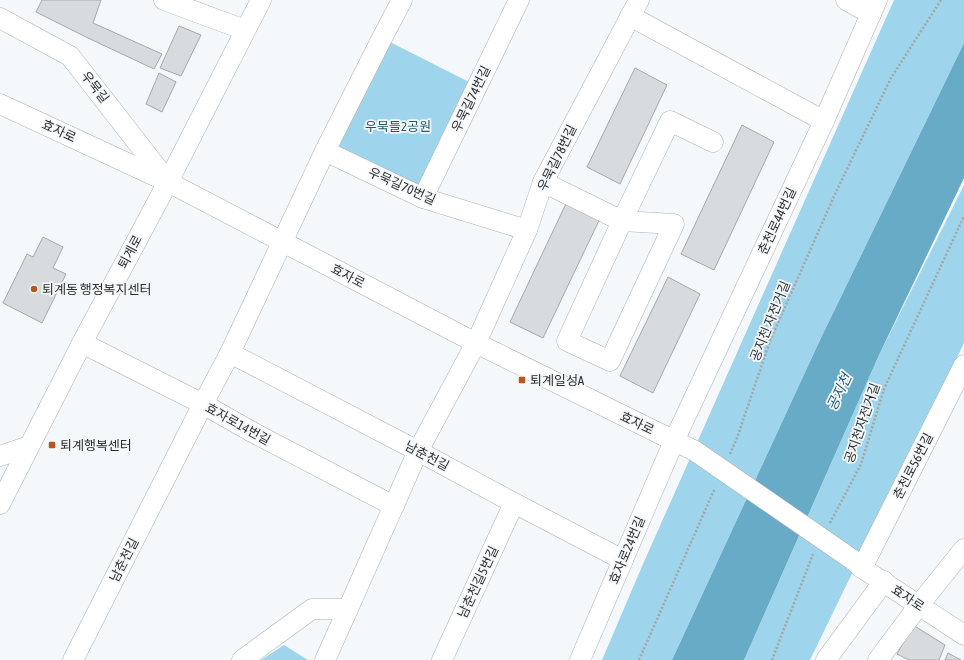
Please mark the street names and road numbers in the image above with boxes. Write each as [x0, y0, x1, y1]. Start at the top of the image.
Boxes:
street label: 우묵길74번길 [448, 63, 494, 135]
street label: 우묵길 [78, 68, 112, 106]
street label: 효자로 [40, 117, 78, 145]
street label: 우묵길78번길 [534, 122, 580, 194]
street label: 우묵길70번길 [366, 164, 438, 208]
street label: 춘천로44번길 [755, 185, 799, 257]
street label: 퇴계로 [115, 233, 145, 271]
street label: 효자로 [329, 261, 367, 291]
street label: 공지천 자전거길 [747, 279, 793, 363]
street label: 공지천자전거길 [841, 381, 883, 465]
street label: 효자로14번길 [203, 400, 273, 448]
street label: 효자로 [618, 408, 656, 438]
street label: 춘천로56번길 [890, 431, 936, 501]
street label: 남춘천길 [402, 438, 452, 474]
street label: 효자로24번길 [606, 514, 648, 586]
street label: 남춘천길 [106, 535, 142, 585]
street label: 남춘천길5번길 [455, 544, 501, 620]
street label: 효자로 [889, 582, 927, 614]

